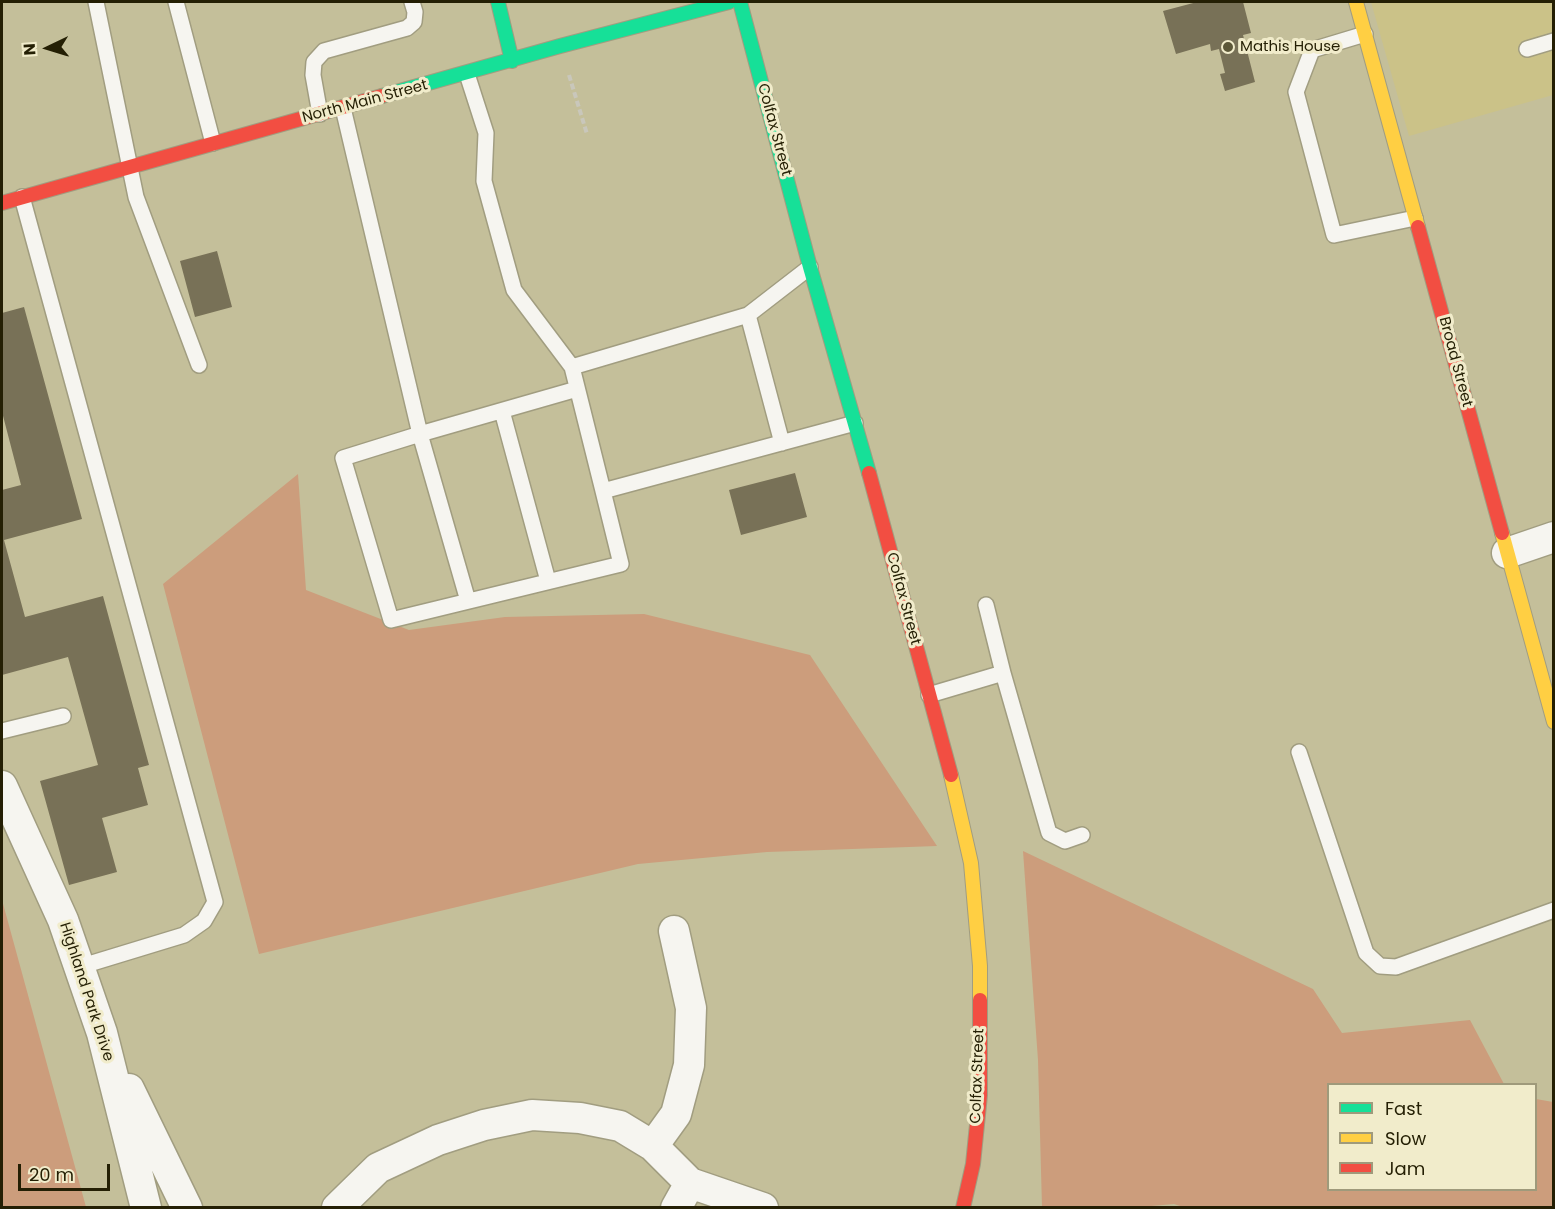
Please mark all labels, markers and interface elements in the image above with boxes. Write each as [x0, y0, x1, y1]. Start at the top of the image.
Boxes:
north arrow [18, 18, 78, 78]
place label: Mathis House [1240, 38, 1340, 56]
marker: Mathis House [1221, 40, 1235, 54]
text: N [18, 42, 41, 56]
street label: North Main Street [300, 77, 430, 127]
street label: Colfax Street [753, 82, 795, 178]
street label: Broad Street [1434, 315, 1476, 409]
street label: Colfax Street [882, 551, 924, 647]
street label: Highland Park Drive [55, 920, 117, 1064]
street label: Colfax Street [967, 1028, 989, 1124]
legend [1327, 1083, 1537, 1191]
text: Fast [1385, 1096, 1422, 1121]
text: Slow [1385, 1126, 1426, 1151]
scale bar [21, 1152, 112, 1190]
text: Jam [1385, 1156, 1425, 1181]
text: 20 m [29, 1162, 74, 1187]

